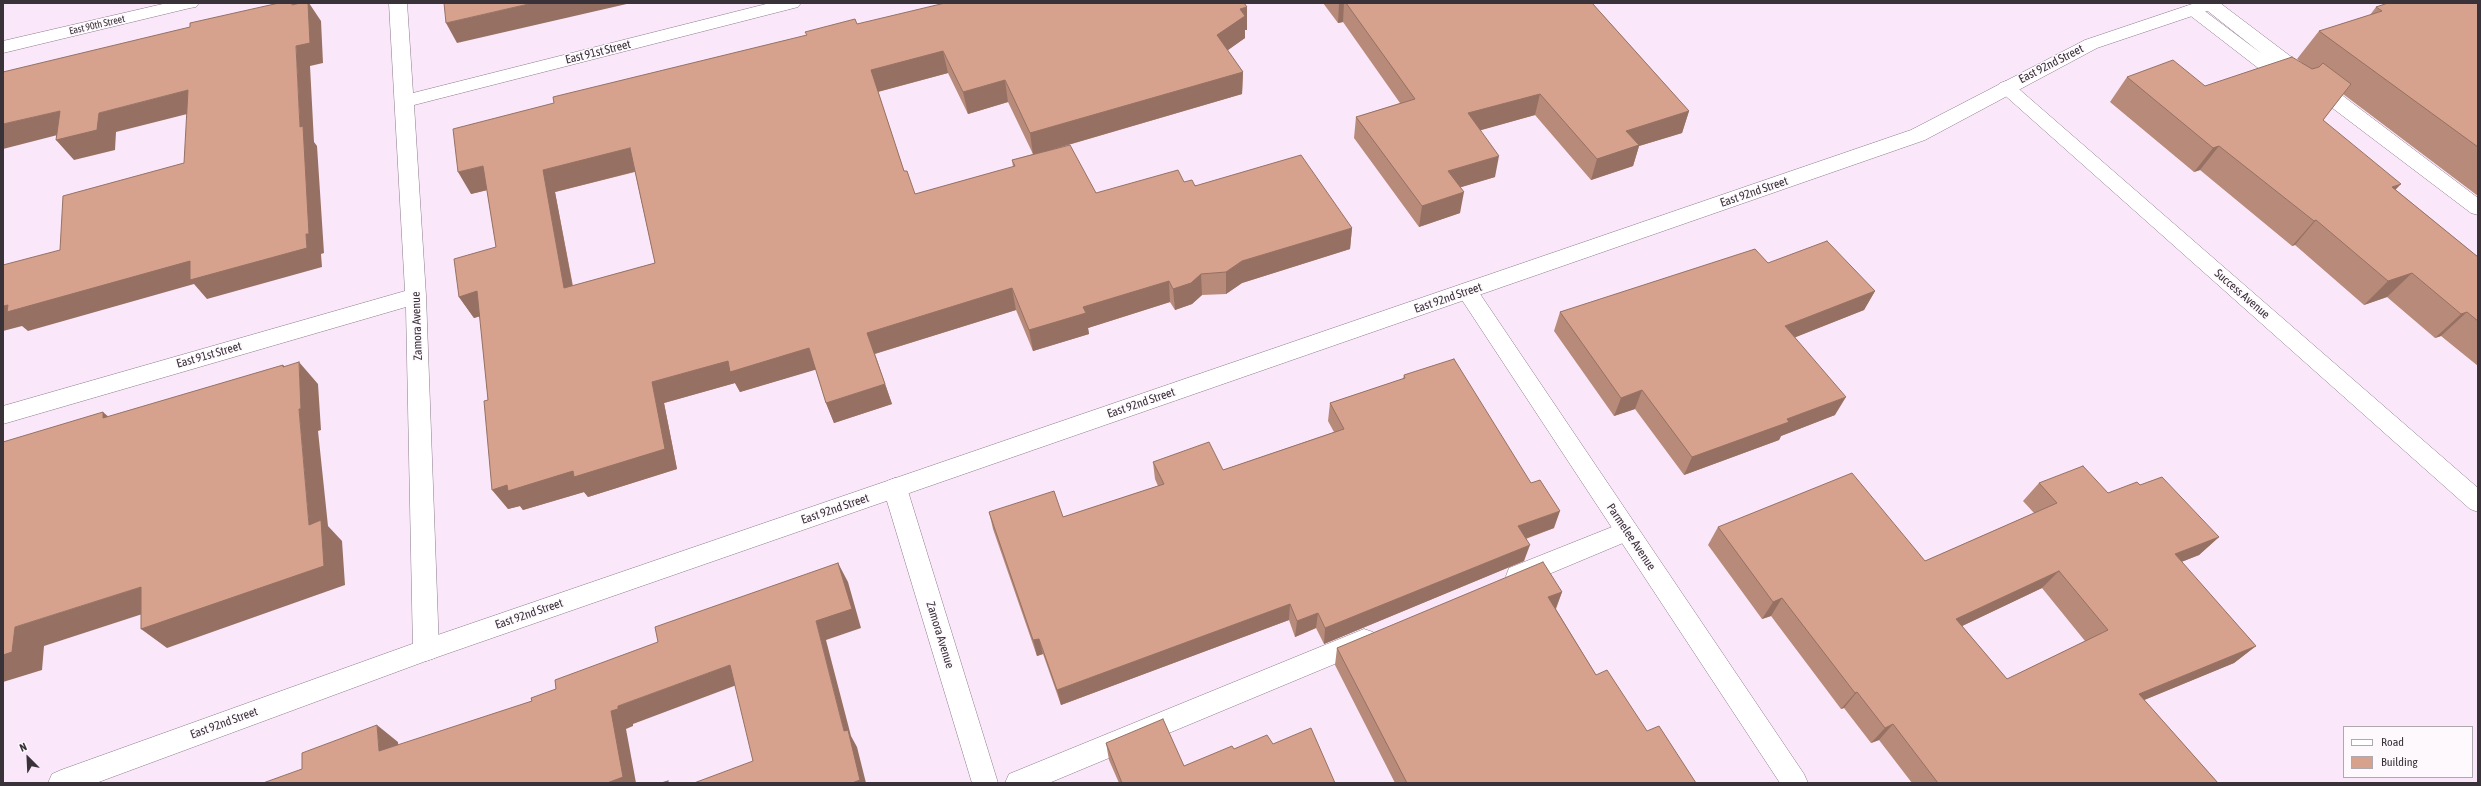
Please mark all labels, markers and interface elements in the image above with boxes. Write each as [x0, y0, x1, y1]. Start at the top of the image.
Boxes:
street label: East 90th Street [68, 13, 126, 37]
street label: East 91st Street [564, 37, 632, 67]
street label: East 92nd Street [2016, 42, 2086, 86]
street label: East 92nd Street [1718, 174, 1790, 210]
street label: Success Avenue [2211, 266, 2273, 322]
street label: East 92nd Street [1412, 280, 1484, 316]
street label: Zamora Avenue [409, 291, 425, 361]
street label: East 91st Street [175, 339, 243, 371]
street label: East 92nd Street [1105, 385, 1177, 421]
street label: East 92nd Street [799, 491, 871, 527]
street label: Parmelee Avenue [1603, 501, 1659, 573]
street label: East 92nd Street [493, 596, 565, 632]
street label: Zamora Avenue [923, 600, 957, 670]
street label: East 92nd Street [188, 704, 260, 742]
legend [2343, 726, 2473, 778]
text: Road [2381, 735, 2404, 749]
north arrow [8, 738, 48, 778]
text: N [18, 740, 29, 754]
text: Building [2381, 755, 2418, 769]

